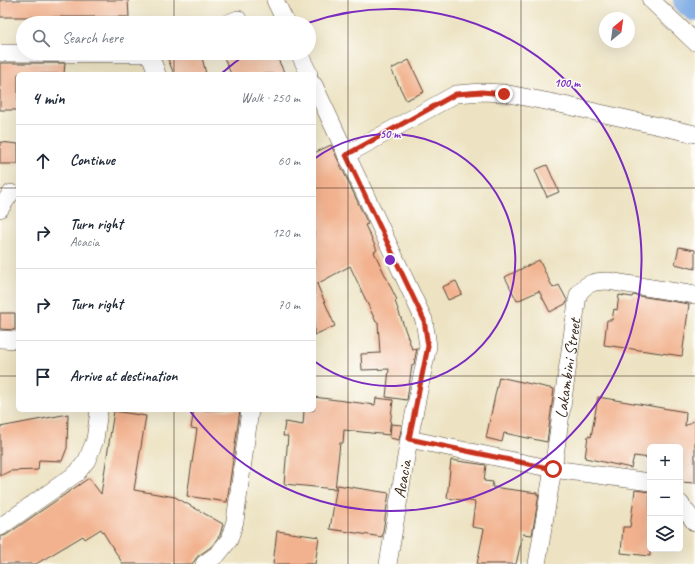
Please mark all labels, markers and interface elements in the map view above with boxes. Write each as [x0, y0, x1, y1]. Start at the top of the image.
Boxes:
north arrow [599, 12, 635, 48]
search box [16, 16, 316, 60]
icon: search [30, 27, 52, 49]
text: Search here [62, 29, 123, 48]
text: 100 m [554, 75, 581, 91]
route end [495, 85, 513, 103]
text: 4 min [32, 88, 65, 109]
text: Walk · 250 m [241, 90, 300, 106]
text: 50 m [380, 126, 401, 142]
icon: ahead [32, 150, 54, 172]
text: Continue [70, 151, 115, 170]
text: 60 m [278, 153, 300, 169]
text: Turn right [70, 215, 123, 234]
icon: right [32, 222, 54, 244]
text: 120 m [272, 225, 300, 241]
text: Acacia [70, 234, 99, 250]
centre of rings [383, 253, 397, 267]
icon: right [32, 294, 54, 316]
text: Turn right [70, 295, 123, 314]
text: 70 m [278, 297, 300, 313]
street label: Lakambini Street [550, 315, 586, 420]
icon: arrive [32, 366, 54, 388]
text: Arrive at destination [70, 367, 177, 386]
map controls [647, 444, 683, 552]
button: + [647, 444, 683, 480]
street label: Acacia [389, 457, 416, 500]
route start [544, 460, 562, 478]
button: − [647, 480, 683, 516]
button: layers [647, 516, 683, 552]

